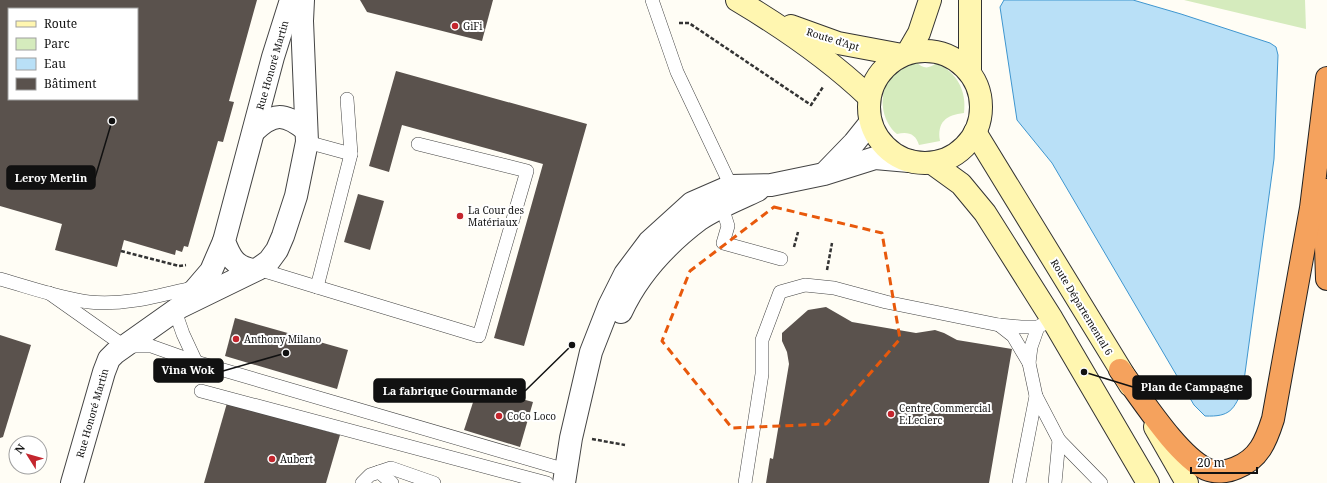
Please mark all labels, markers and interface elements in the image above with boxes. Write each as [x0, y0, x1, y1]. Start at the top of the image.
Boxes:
legend [8, 8, 138, 100]
text: Route [44, 15, 77, 32]
street label: Rue Honoré Martin [253, 18, 292, 111]
place label: GiFi [463, 19, 483, 33]
marker: GiFi [450, 21, 460, 31]
street label: Route d'Apt [805, 24, 862, 54]
text: Parc [44, 35, 70, 52]
text: Eau [44, 55, 66, 72]
text: Bâtiment [44, 75, 96, 92]
callout: Leroy Merlin [7, 166, 95, 189]
text: Leroy Merlin [15, 170, 88, 185]
place label: La Cour des Matériaux [468, 203, 525, 229]
marker: La Cour des Matériaux [455, 211, 465, 221]
street label: Route Départemental 6 [1048, 256, 1116, 358]
place label: Anthony Milano [244, 332, 321, 346]
marker: Anthony Milano [231, 334, 241, 344]
callout: Vina Wok [154, 359, 223, 382]
text: Vina Wok [161, 362, 215, 377]
street label: Rue Honoré Martin [73, 366, 112, 459]
callout: Plan de Campagne [1133, 376, 1251, 399]
callout: La fabrique Gourmande [374, 379, 525, 402]
text: Plan de Campagne [1141, 379, 1243, 394]
text: La fabrique Gourmande [383, 383, 517, 398]
place label: Centre Commercial E.Leclerc [899, 401, 991, 427]
place label: CoCo Loco [507, 409, 556, 423]
marker: Centre Commercial E.Leclerc [886, 409, 896, 419]
marker: CoCo Loco [494, 411, 504, 421]
north arrow [8, 435, 48, 475]
text: N [11, 440, 28, 457]
scale bar [1191, 449, 1257, 475]
place label: Aubert [280, 452, 313, 466]
marker: Aubert [267, 454, 277, 464]
text: 20 m [1197, 454, 1225, 471]

